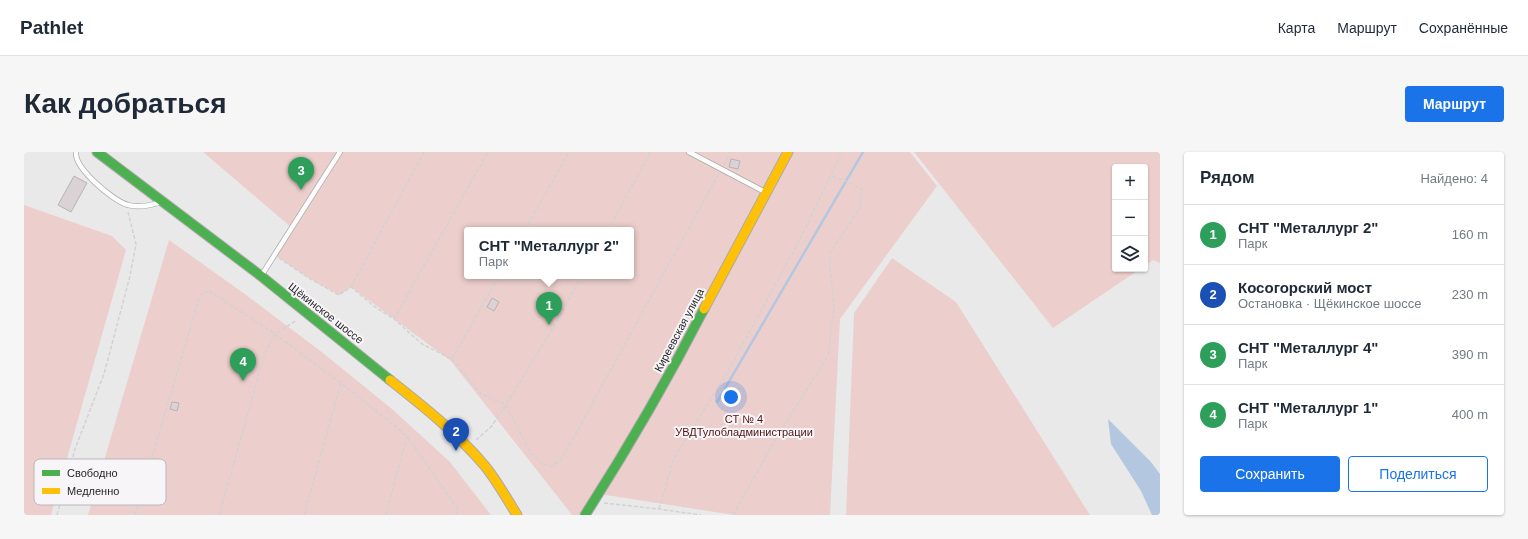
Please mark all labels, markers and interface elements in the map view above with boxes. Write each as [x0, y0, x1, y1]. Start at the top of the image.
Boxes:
text: Pathlet [20, 17, 83, 38]
text: Карта [1278, 20, 1315, 36]
text: Маршрут [1337, 20, 1397, 36]
text: Сохранённые [1419, 20, 1508, 36]
button: Маршрут [1405, 86, 1504, 122]
text: Как добраться [24, 88, 226, 119]
pin: 3 [288, 157, 314, 190]
map controls [1112, 164, 1148, 272]
button: + [1112, 164, 1148, 200]
text: Рядом [1200, 168, 1255, 187]
text: Найдено: 4 [1420, 171, 1488, 186]
button: − [1112, 200, 1148, 236]
text: СНТ "Металлург 2" [1238, 219, 1378, 236]
popup [464, 227, 634, 279]
text: 1 [1209, 227, 1217, 242]
text: 160 m [1452, 227, 1488, 242]
button: layers [1112, 236, 1148, 272]
text: Парк [1238, 236, 1268, 251]
text: СНТ "Металлург 2" [479, 237, 619, 254]
text: Парк [479, 254, 508, 269]
text: Косогорский мост [1238, 279, 1372, 296]
street label: Щёкинское шоссе [286, 280, 366, 346]
street label: Киреевская улица [652, 286, 706, 374]
text: 2 [1209, 287, 1217, 302]
text: 230 m [1452, 287, 1488, 302]
pin: 1 [536, 292, 562, 325]
text: Остановка · Щёкинское шоссе [1238, 296, 1422, 311]
text: СНТ "Металлург 4" [1238, 339, 1378, 356]
text: 3 [1209, 347, 1217, 362]
text: 390 m [1452, 347, 1488, 362]
pin: 4 [230, 348, 256, 381]
text: Парк [1238, 356, 1268, 371]
your location [721, 387, 741, 407]
text: СНТ "Металлург 1" [1238, 399, 1378, 416]
text: 4 [1209, 407, 1217, 422]
text: 400 m [1452, 407, 1488, 422]
park label: СТ № 4 УВДТулобладминистрации [675, 413, 813, 438]
text: Парк [1238, 416, 1268, 431]
pin: 2 [443, 418, 469, 451]
button: Сохранить [1200, 456, 1340, 492]
button: Поделиться [1348, 456, 1488, 492]
legend [34, 459, 166, 505]
text: Свободно [67, 467, 118, 479]
text: Медленно [67, 485, 119, 497]

